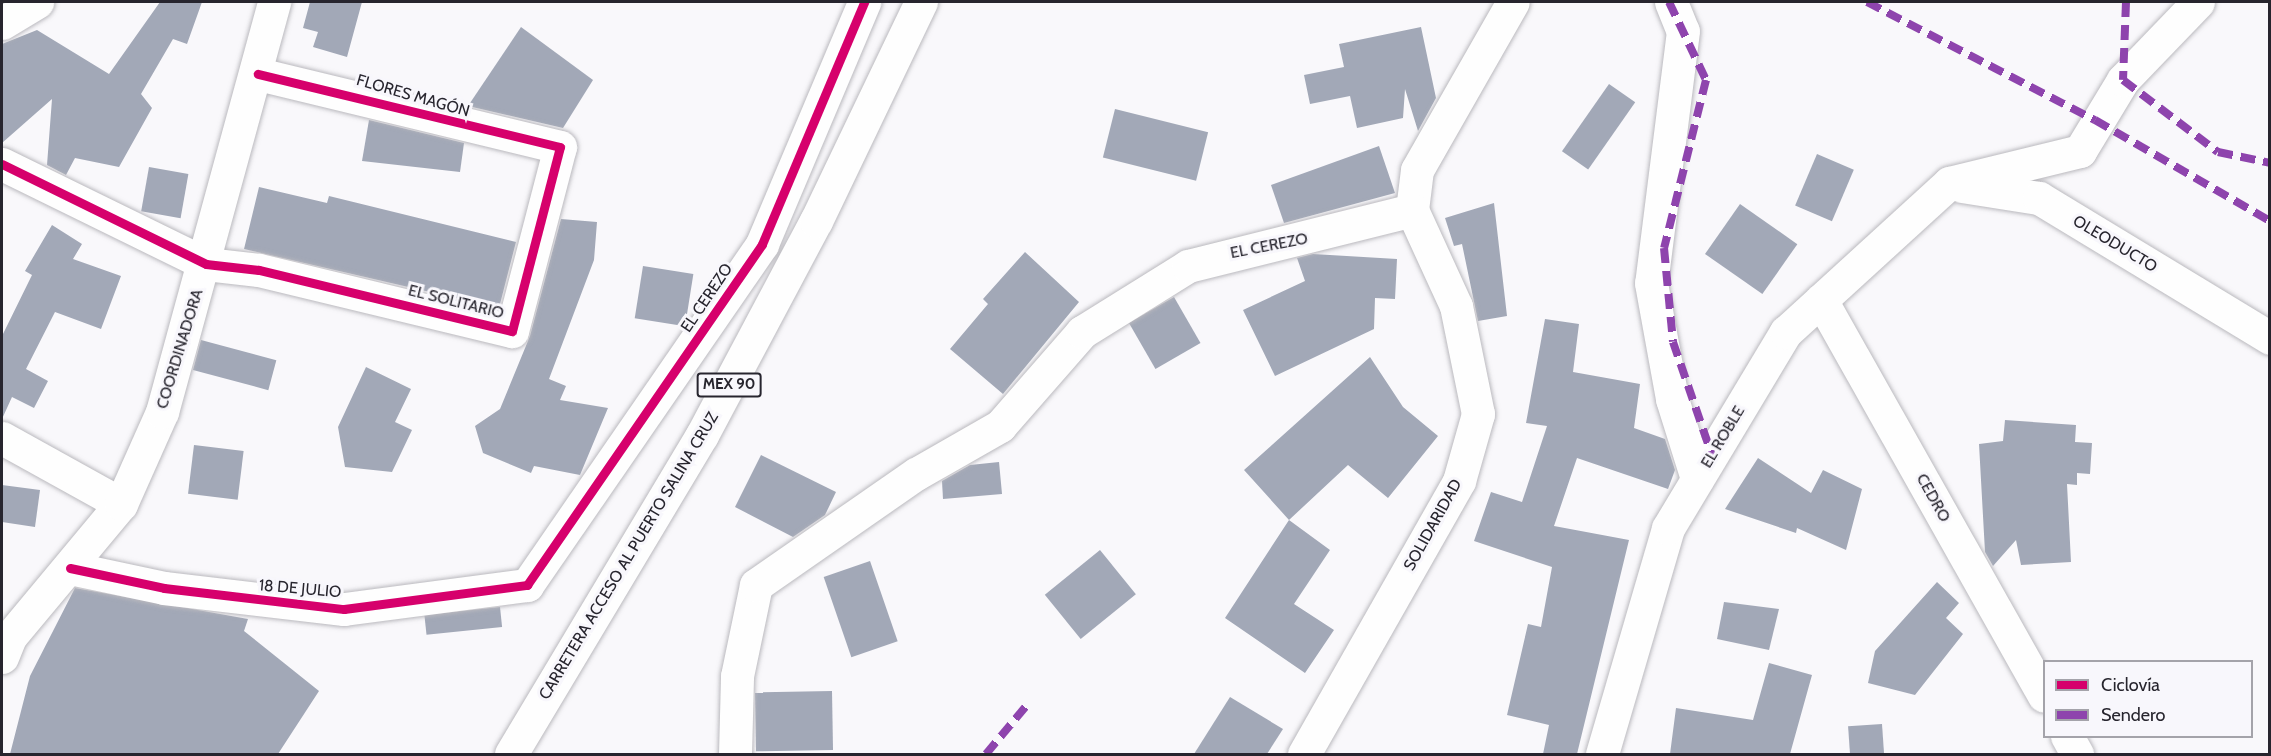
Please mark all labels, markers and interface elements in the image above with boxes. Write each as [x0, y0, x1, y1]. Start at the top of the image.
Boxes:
street label: FLORES MAGÓN [354, 71, 472, 121]
street label: OLEODUCTO [2069, 211, 2161, 277]
street label: EL CEREZO [1229, 229, 1309, 263]
street label: EL CEREZO [677, 260, 737, 336]
street label: EL SOLITARIO [406, 281, 506, 323]
street label: COORDINADORA [153, 287, 207, 411]
road number: MEX 90 [696, 373, 762, 397]
street label: EL ROBLE [1697, 403, 1749, 471]
street label: CARRETERA ACCESO AL PUERTO SALINA CRUZ [535, 409, 723, 703]
street label: CEDRO [1912, 470, 1954, 526]
street label: SOLIDARIDAD [1400, 476, 1466, 574]
street label: 18 DE JULIO [258, 576, 342, 602]
legend [2043, 660, 2253, 738]
text: Ciclovía [2101, 674, 2160, 696]
text: Sendero [2101, 704, 2165, 726]

